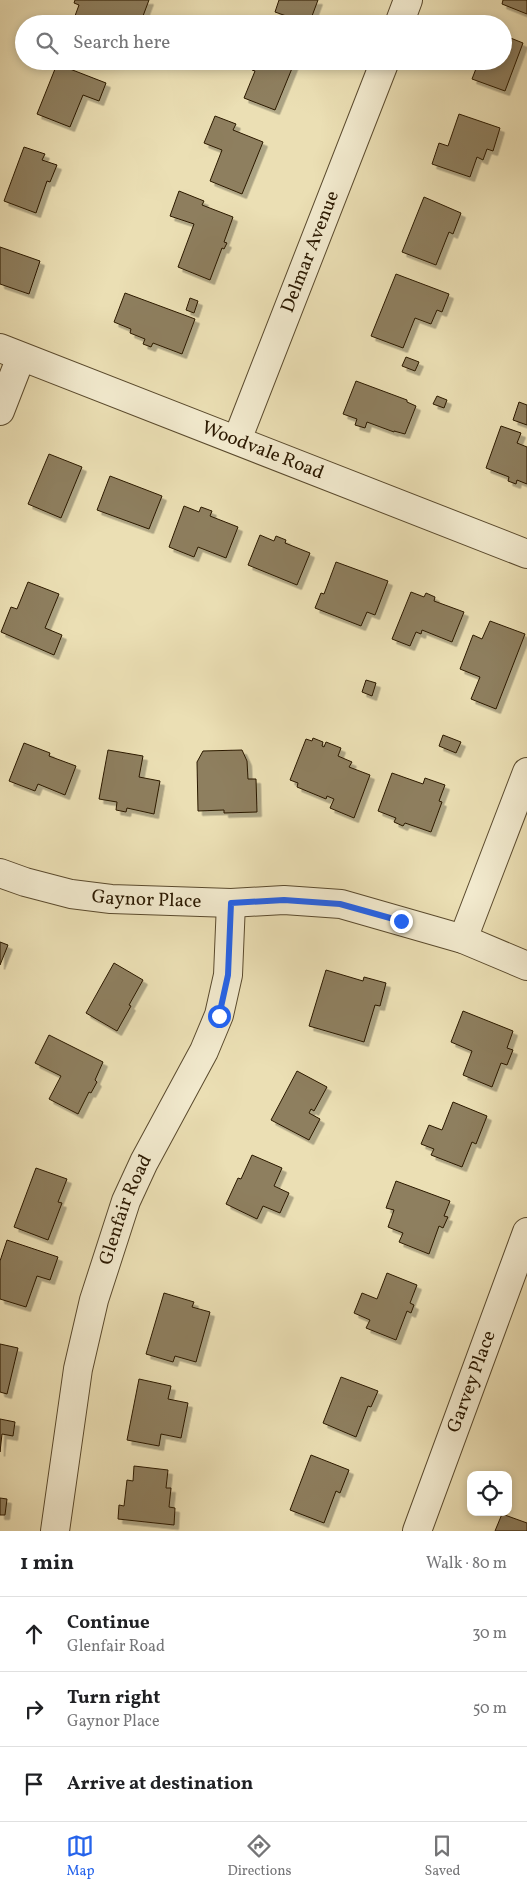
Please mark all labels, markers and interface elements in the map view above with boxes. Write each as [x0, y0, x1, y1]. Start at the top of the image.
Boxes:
search box [15, 15, 512, 70]
icon: search [33, 29, 61, 57]
text: Search here [73, 30, 170, 56]
street label: Delmar Avenue [275, 187, 346, 317]
street label: Woodvale Road [198, 415, 328, 486]
street label: Gaynor Place [90, 884, 202, 915]
route end [390, 910, 413, 933]
route start [208, 1005, 231, 1028]
street label: Glenfair Road [93, 1150, 159, 1268]
street label: Garvey Place [441, 1327, 503, 1437]
map controls [467, 1471, 512, 1516]
button: locate [467, 1471, 512, 1516]
text: 1 min [20, 1549, 74, 1578]
text: Walk · 80 m [426, 1553, 507, 1575]
text: Continue [67, 1610, 150, 1636]
icon: ahead [20, 1620, 48, 1648]
text: 30 m [472, 1623, 507, 1645]
text: Glenfair Road [67, 1636, 165, 1658]
text: Turn right [67, 1685, 160, 1711]
icon: right [20, 1695, 48, 1723]
text: 50 m [473, 1698, 507, 1720]
text: Gaynor Place [67, 1711, 160, 1733]
icon: arrive [20, 1770, 48, 1798]
text: Arrive at destination [67, 1771, 253, 1797]
tab: Map [66, 1832, 94, 1881]
tab: Directions [227, 1832, 292, 1881]
tab: Saved [424, 1832, 461, 1881]

